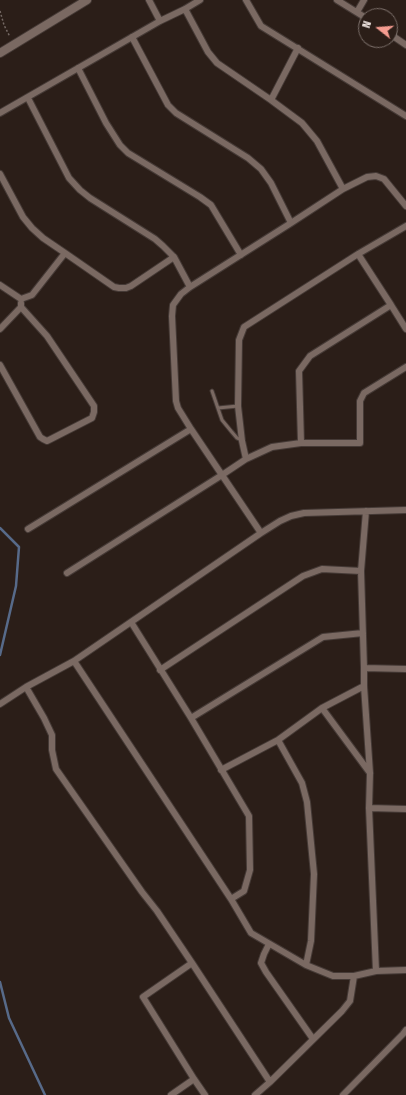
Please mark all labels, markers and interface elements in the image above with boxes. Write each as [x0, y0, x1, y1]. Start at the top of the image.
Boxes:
north arrow [358, 8, 398, 48]
text: N [360, 20, 374, 30]

